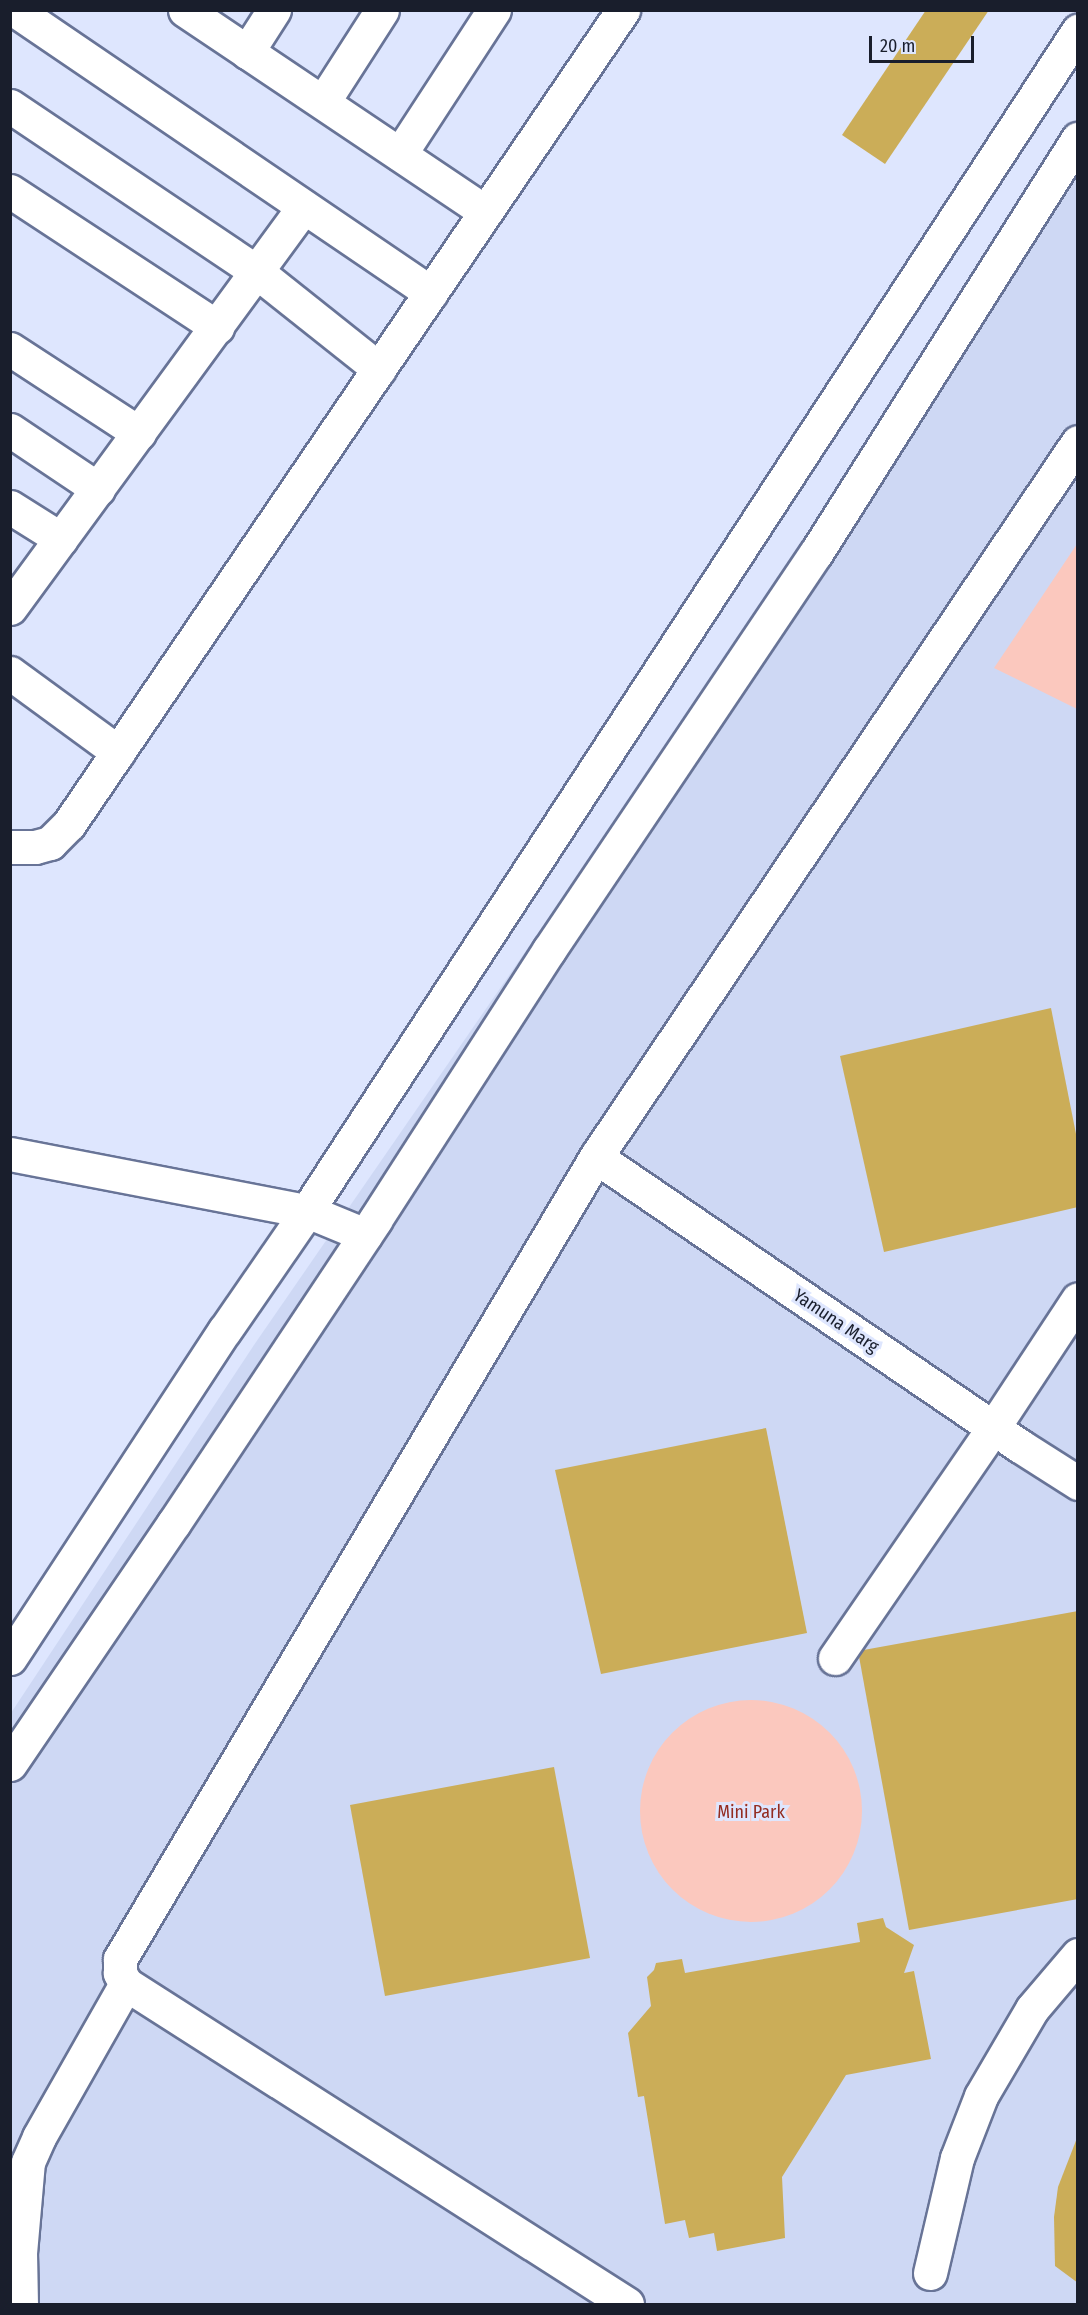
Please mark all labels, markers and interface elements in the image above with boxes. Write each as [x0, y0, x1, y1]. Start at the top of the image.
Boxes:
scale bar [872, 24, 977, 62]
text: 20 m [880, 35, 915, 57]
street label: Yamuna Marg [789, 1285, 883, 1357]
park label: Mini Park [717, 1801, 785, 1823]

